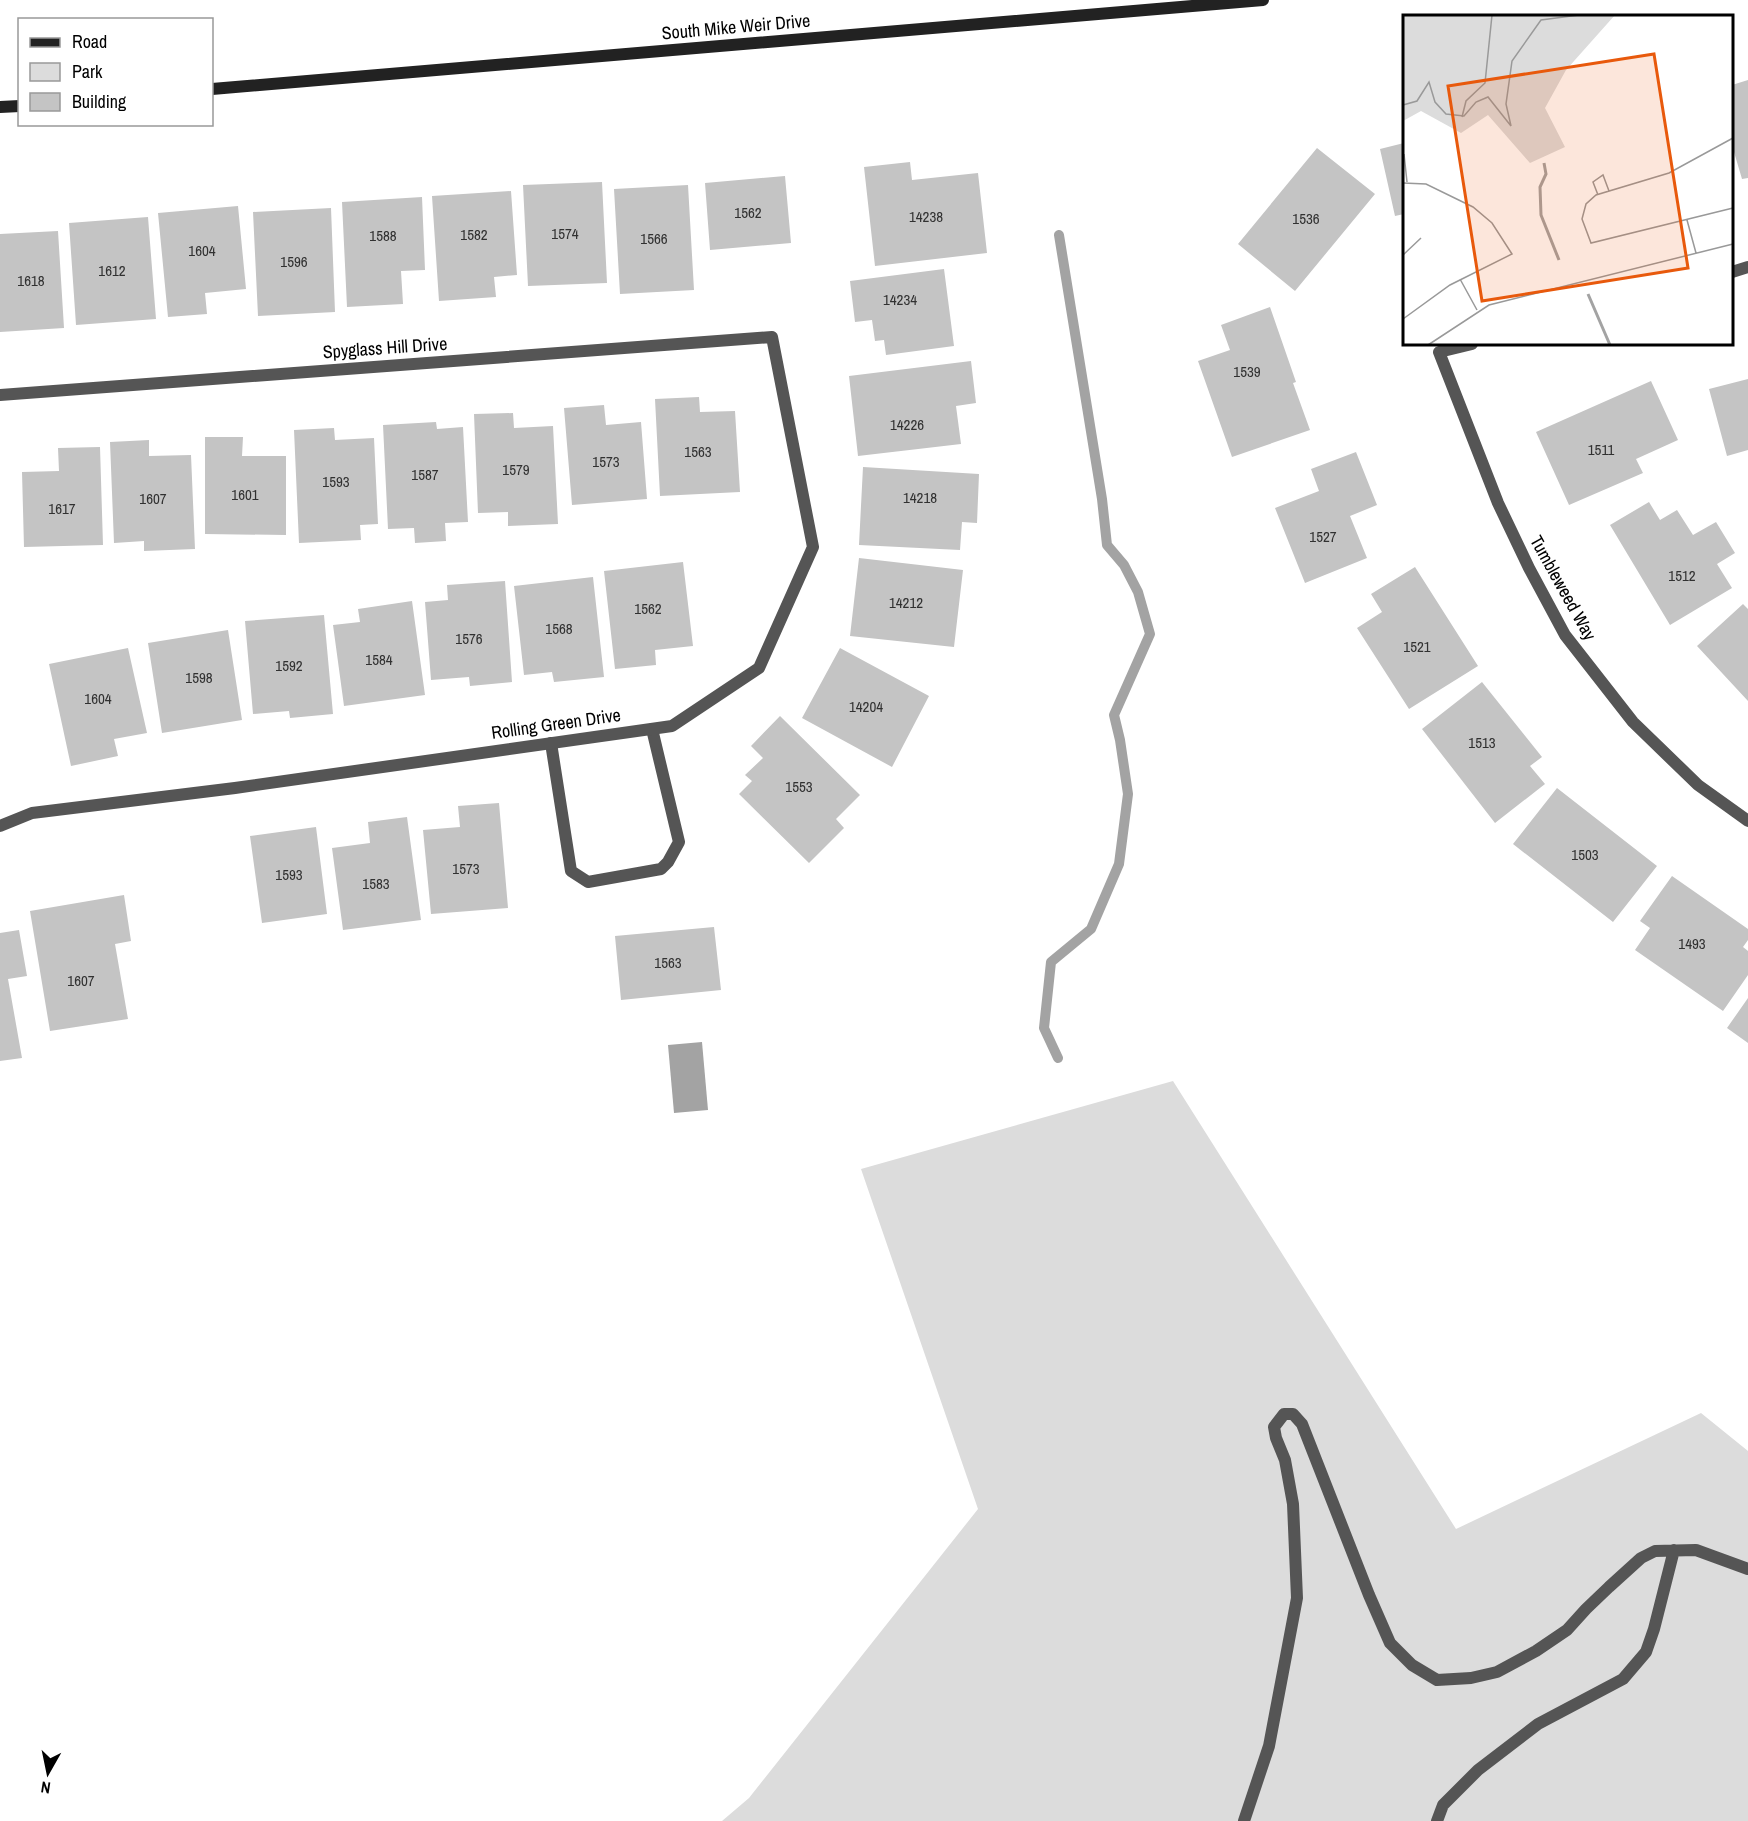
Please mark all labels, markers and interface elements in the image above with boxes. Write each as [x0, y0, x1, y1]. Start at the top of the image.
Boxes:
street label: South Mike Weir Drive [661, 8, 811, 45]
inset map [1403, 15, 1733, 345]
legend [18, 18, 213, 126]
text: Road [72, 29, 107, 54]
text: Park [72, 59, 103, 84]
text: Building [72, 89, 127, 114]
house number: 1562 [734, 202, 762, 223]
house number: 14238 [909, 206, 943, 227]
house number: 1536 [1292, 208, 1320, 229]
house number: 1574 [551, 223, 579, 244]
house number: 1582 [460, 224, 488, 245]
house number: 1588 [369, 225, 397, 246]
house number: 1566 [640, 228, 668, 249]
house number: 1604 [188, 240, 216, 261]
house number: 1596 [280, 251, 308, 272]
house number: 1612 [98, 260, 126, 281]
house number: 1618 [17, 270, 45, 291]
house number: 14234 [883, 289, 917, 310]
street label: Spyglass Hill Drive [322, 331, 448, 364]
house number: 1539 [1233, 361, 1261, 382]
house number: 14226 [890, 414, 924, 435]
house number: 1511 [1588, 439, 1614, 460]
house number: 1563 [684, 441, 712, 462]
house number: 1573 [592, 451, 620, 472]
house number: 1579 [502, 459, 530, 480]
house number: 1587 [411, 464, 439, 485]
house number: 1593 [322, 471, 350, 492]
house number: 1601 [231, 484, 259, 505]
house number: 14218 [903, 487, 937, 508]
house number: 1607 [139, 488, 167, 509]
house number: 1617 [48, 498, 76, 519]
house number: 1527 [1309, 526, 1337, 547]
street label: Tumbleweed Way [1524, 531, 1603, 645]
house number: 1512 [1668, 565, 1696, 586]
house number: 14212 [889, 592, 923, 613]
house number: 1562 [634, 598, 662, 619]
house number: 1568 [545, 618, 573, 639]
house number: 1576 [455, 628, 483, 649]
house number: 1521 [1403, 636, 1431, 657]
house number: 1584 [365, 649, 393, 670]
house number: 1592 [275, 655, 303, 676]
house number: 1598 [185, 667, 213, 688]
house number: 1604 [84, 688, 112, 709]
house number: 14204 [849, 696, 883, 717]
street label: Rolling Green Drive [490, 702, 622, 745]
house number: 1513 [1468, 732, 1496, 753]
house number: 1553 [785, 776, 813, 797]
house number: 1503 [1571, 844, 1599, 865]
house number: 1573 [452, 858, 480, 879]
house number: 1593 [275, 864, 303, 885]
house number: 1583 [362, 873, 390, 894]
house number: 1493 [1678, 933, 1706, 954]
house number: 1563 [654, 952, 682, 973]
house number: 1607 [67, 970, 95, 991]
north arrow [18, 1743, 78, 1803]
text: N [39, 1776, 52, 1799]

